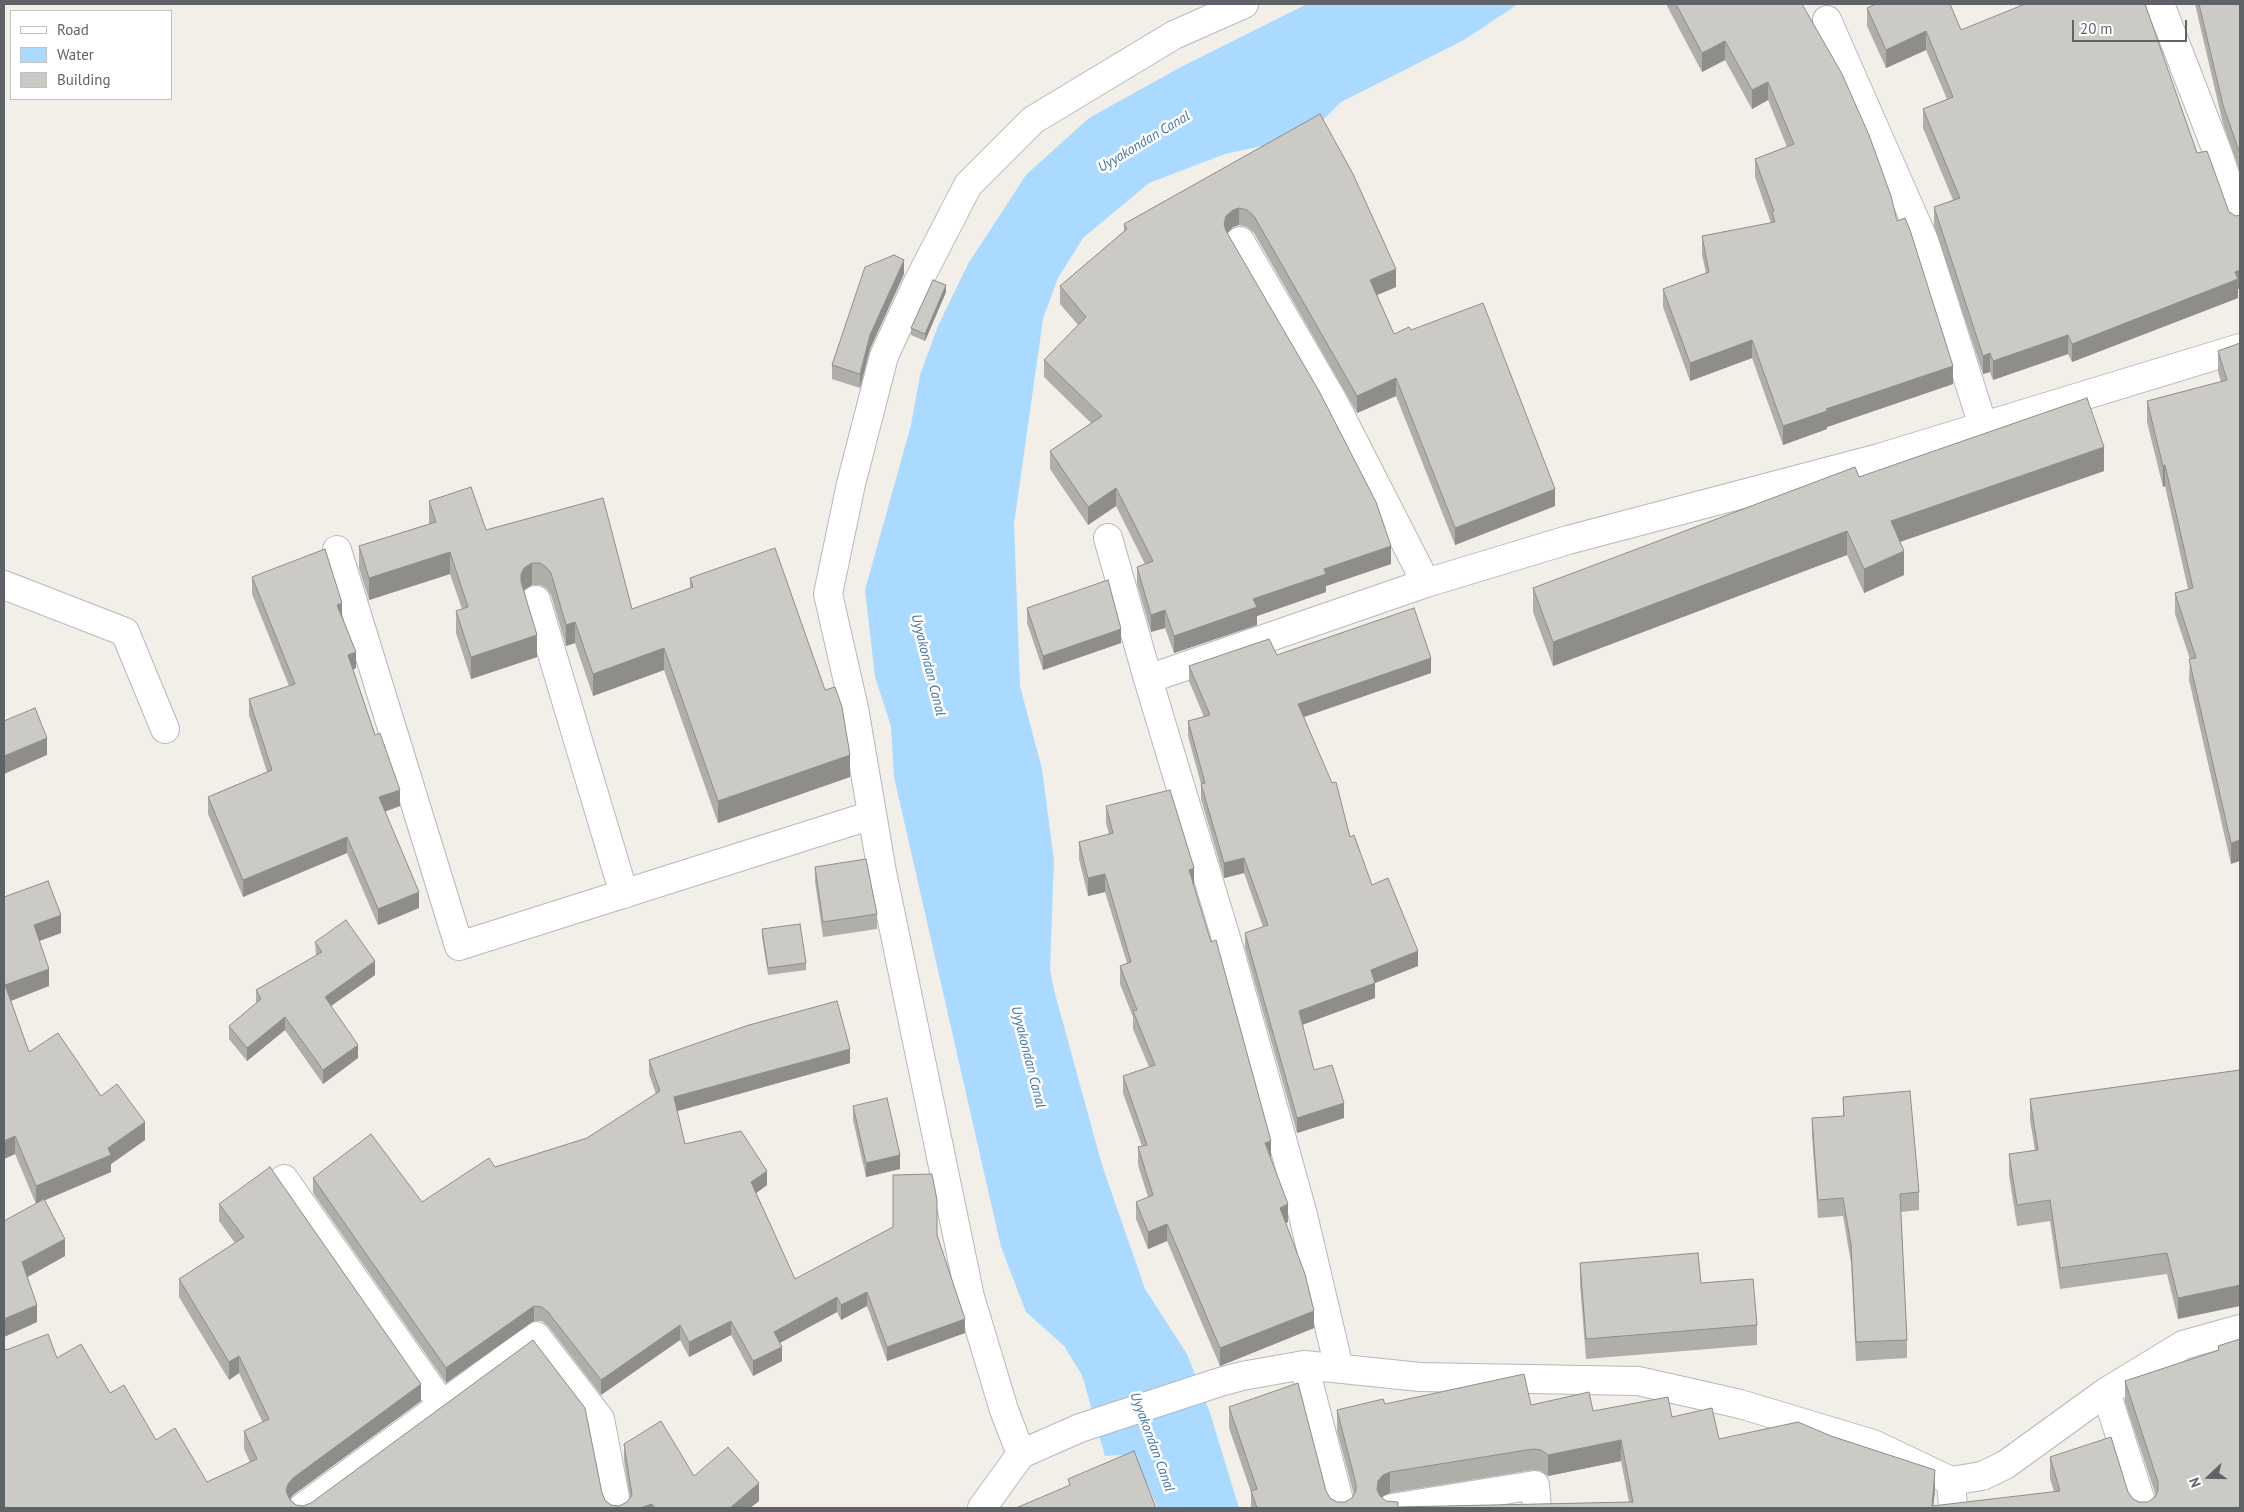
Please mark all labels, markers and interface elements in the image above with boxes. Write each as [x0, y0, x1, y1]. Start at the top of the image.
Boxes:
legend [10, 10, 172, 100]
scale bar [2074, 10, 2189, 42]
text: 20 m [2080, 19, 2113, 38]
text: Road [57, 20, 89, 39]
text: Water [57, 45, 94, 64]
text: Building [57, 70, 111, 89]
water label: Uyyakondan Canal [1095, 108, 1193, 176]
water label: Uyyakondan Canal [907, 612, 949, 718]
water label: Uyyakondan Canal [1007, 1004, 1049, 1110]
water label: Uyyakondan Canal [1126, 1390, 1178, 1494]
north arrow [2184, 1452, 2234, 1502]
text: N [2185, 1475, 2205, 1490]

